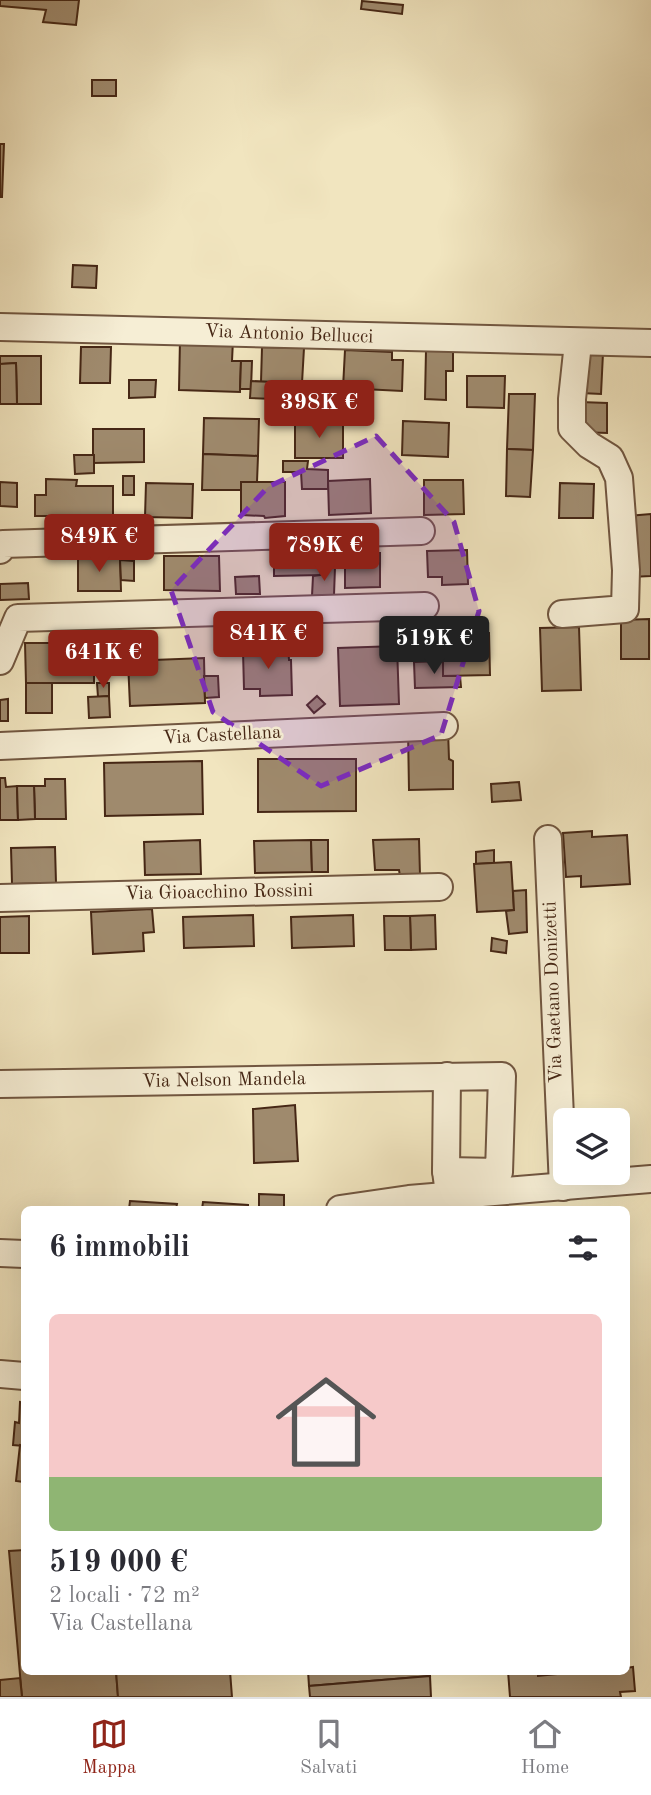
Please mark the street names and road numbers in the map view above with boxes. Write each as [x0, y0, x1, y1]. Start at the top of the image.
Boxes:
street label: Via Antonio Bellucci [204, 323, 374, 347]
street label: Via Castellana [162, 723, 282, 749]
street label: Via Gioacchino Rossini [125, 882, 313, 904]
street label: Via Gaetano Donizetti [541, 901, 567, 1083]
street label: Via Nelson Mandela [142, 1070, 307, 1092]

